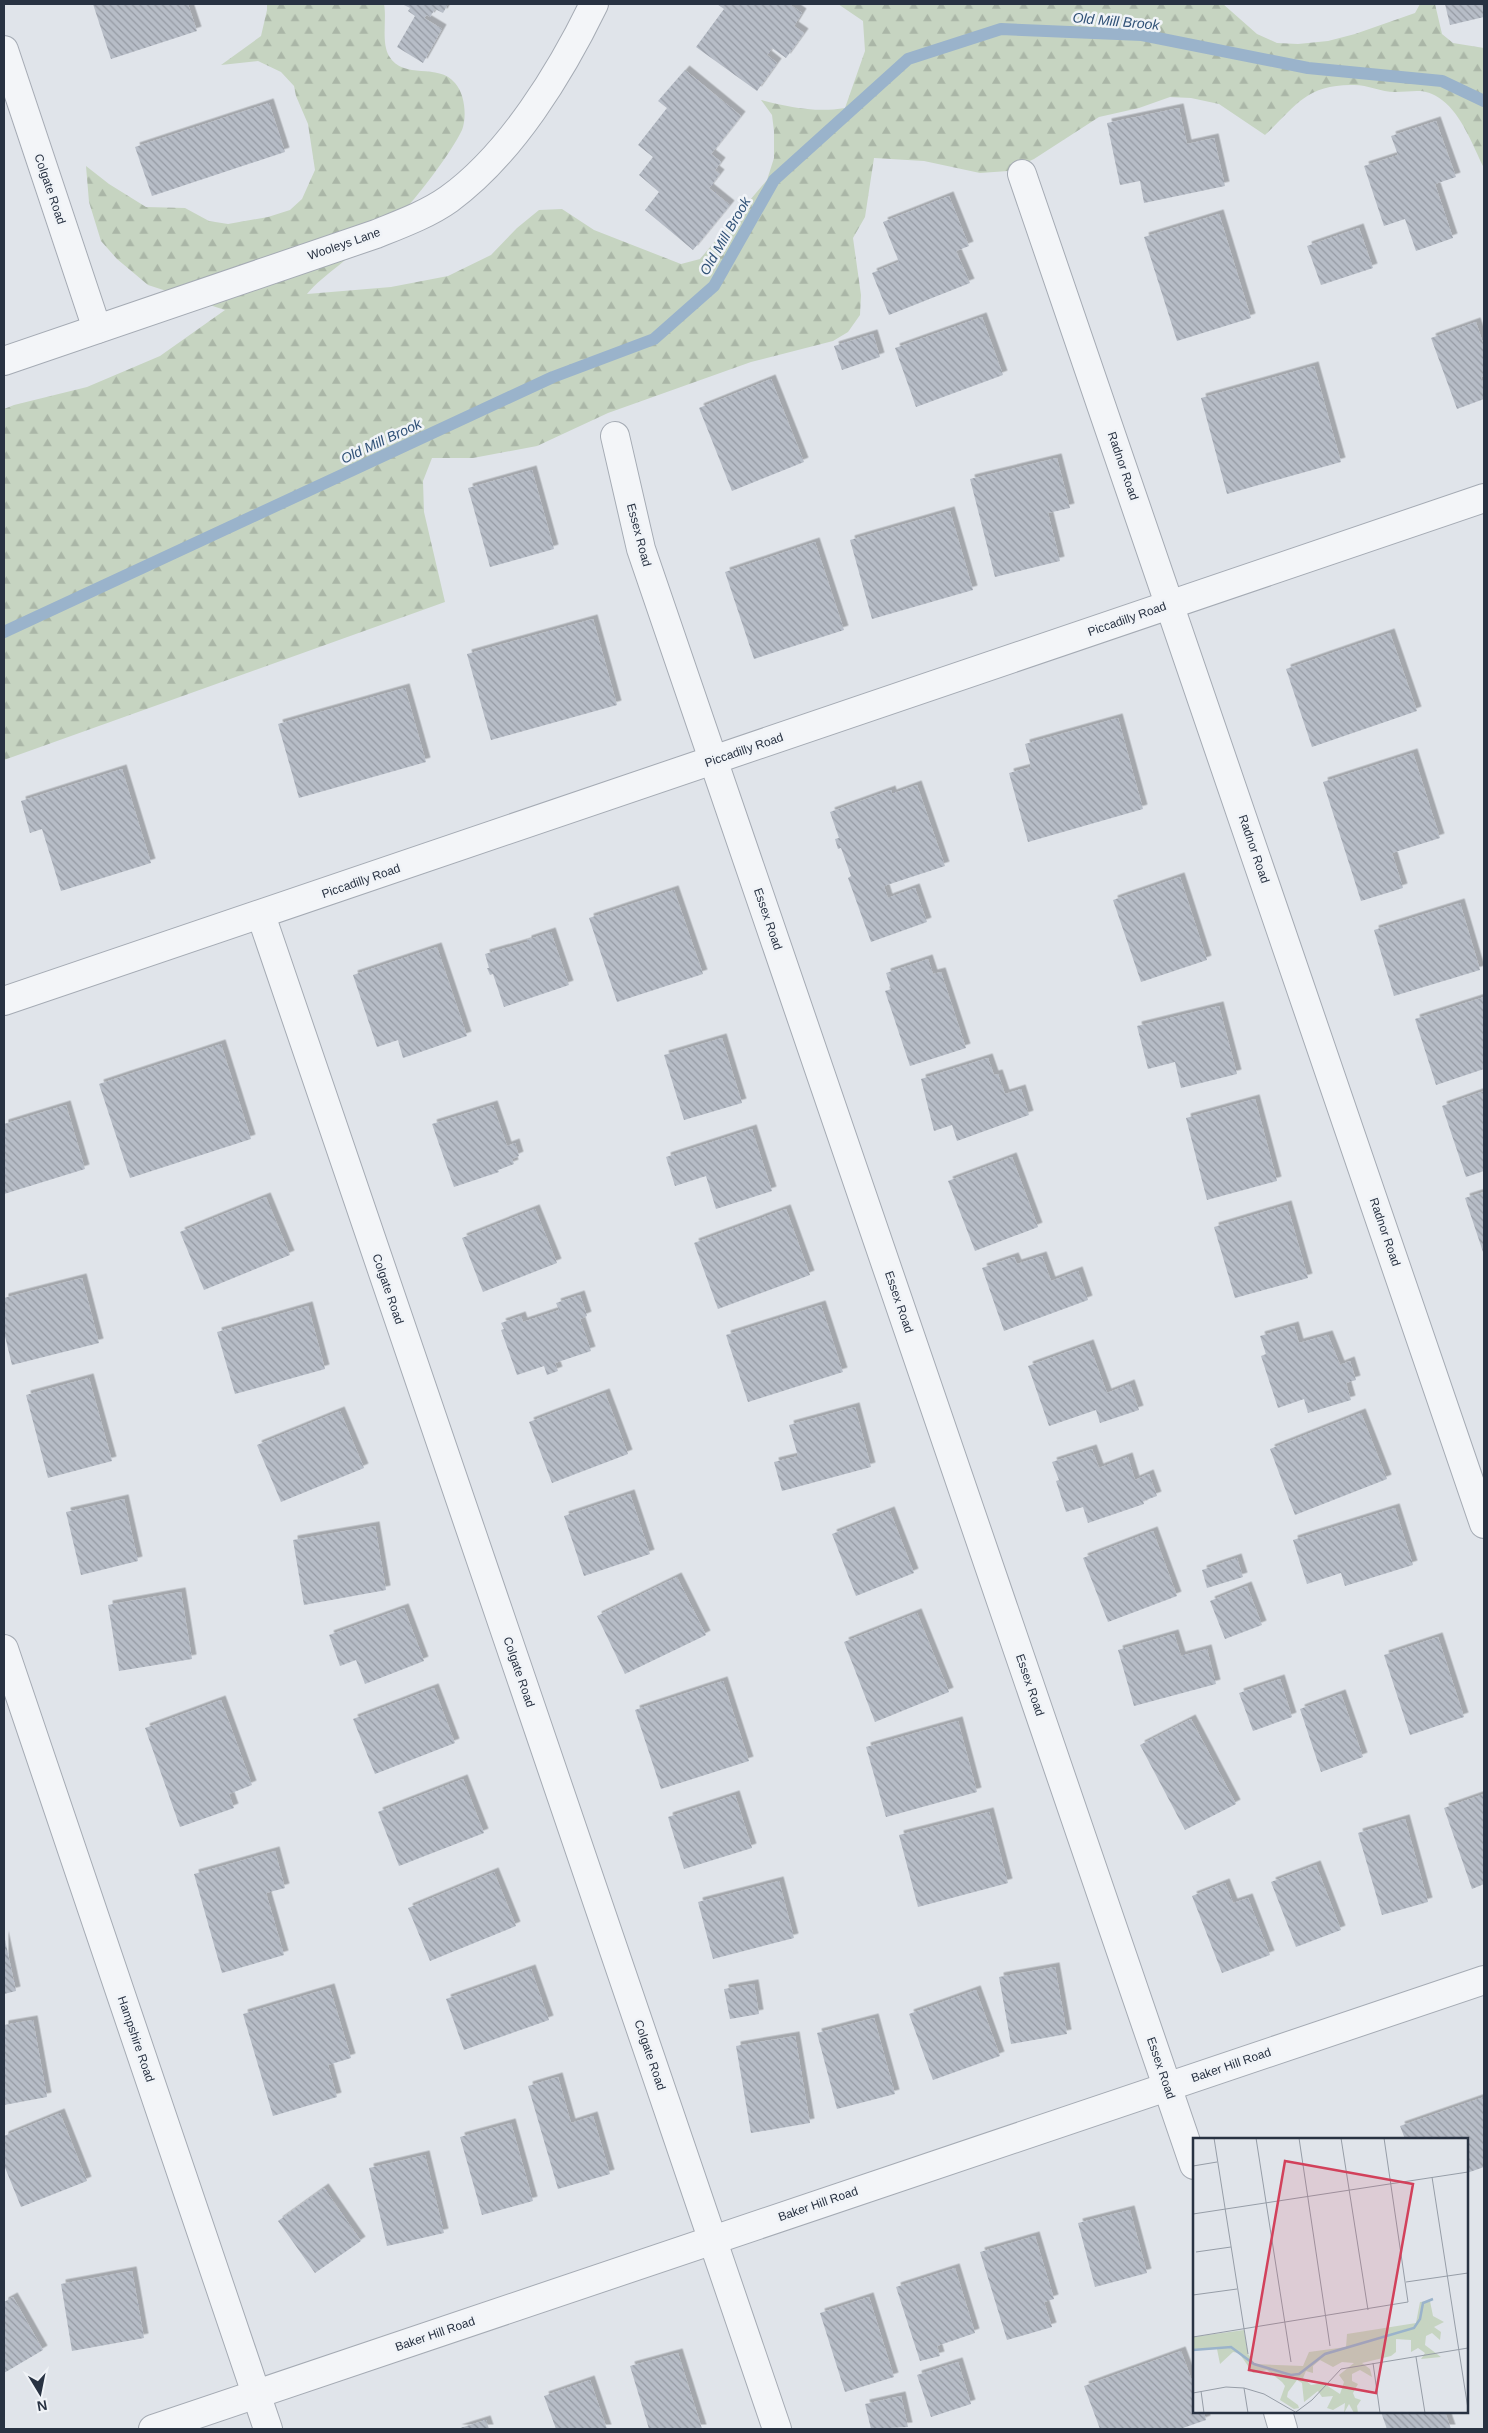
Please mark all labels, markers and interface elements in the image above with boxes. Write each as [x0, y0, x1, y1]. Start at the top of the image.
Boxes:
water label: Old Mill Brook [1072, 9, 1161, 33]
street label: Colgate Road [31, 152, 69, 226]
water label: Old Mill Brook [696, 193, 754, 278]
street label: Wooleys Lane [306, 225, 382, 263]
water label: Old Mill Brook [338, 415, 425, 467]
street label: Radnor Road [1105, 430, 1141, 502]
street label: Essex Road [624, 502, 654, 568]
street label: Piccadilly Road [1086, 599, 1168, 639]
street label: Piccadilly Road [703, 730, 785, 770]
street label: Radnor Road [1236, 813, 1272, 885]
street label: Piccadilly Road [320, 861, 402, 901]
street label: Essex Road [751, 886, 785, 952]
street label: Radnor Road [1367, 1196, 1403, 1268]
street label: Colgate Road [369, 1252, 407, 1326]
street label: Essex Road [882, 1269, 916, 1335]
street label: Colgate Road [500, 1635, 538, 1709]
street label: Essex Road [1013, 1652, 1047, 1718]
street label: Hampshire Road [115, 1994, 157, 2084]
street label: Colgate Road [631, 2018, 669, 2092]
street label: Essex Road [1144, 2035, 1178, 2101]
street label: Baker Hill Road [1189, 2045, 1273, 2085]
inset map [1193, 2138, 1468, 2413]
street label: Baker Hill Road [776, 2184, 860, 2224]
street label: Baker Hill Road [393, 2314, 477, 2354]
north arrow [15, 2368, 65, 2418]
text: N [36, 2397, 49, 2415]

